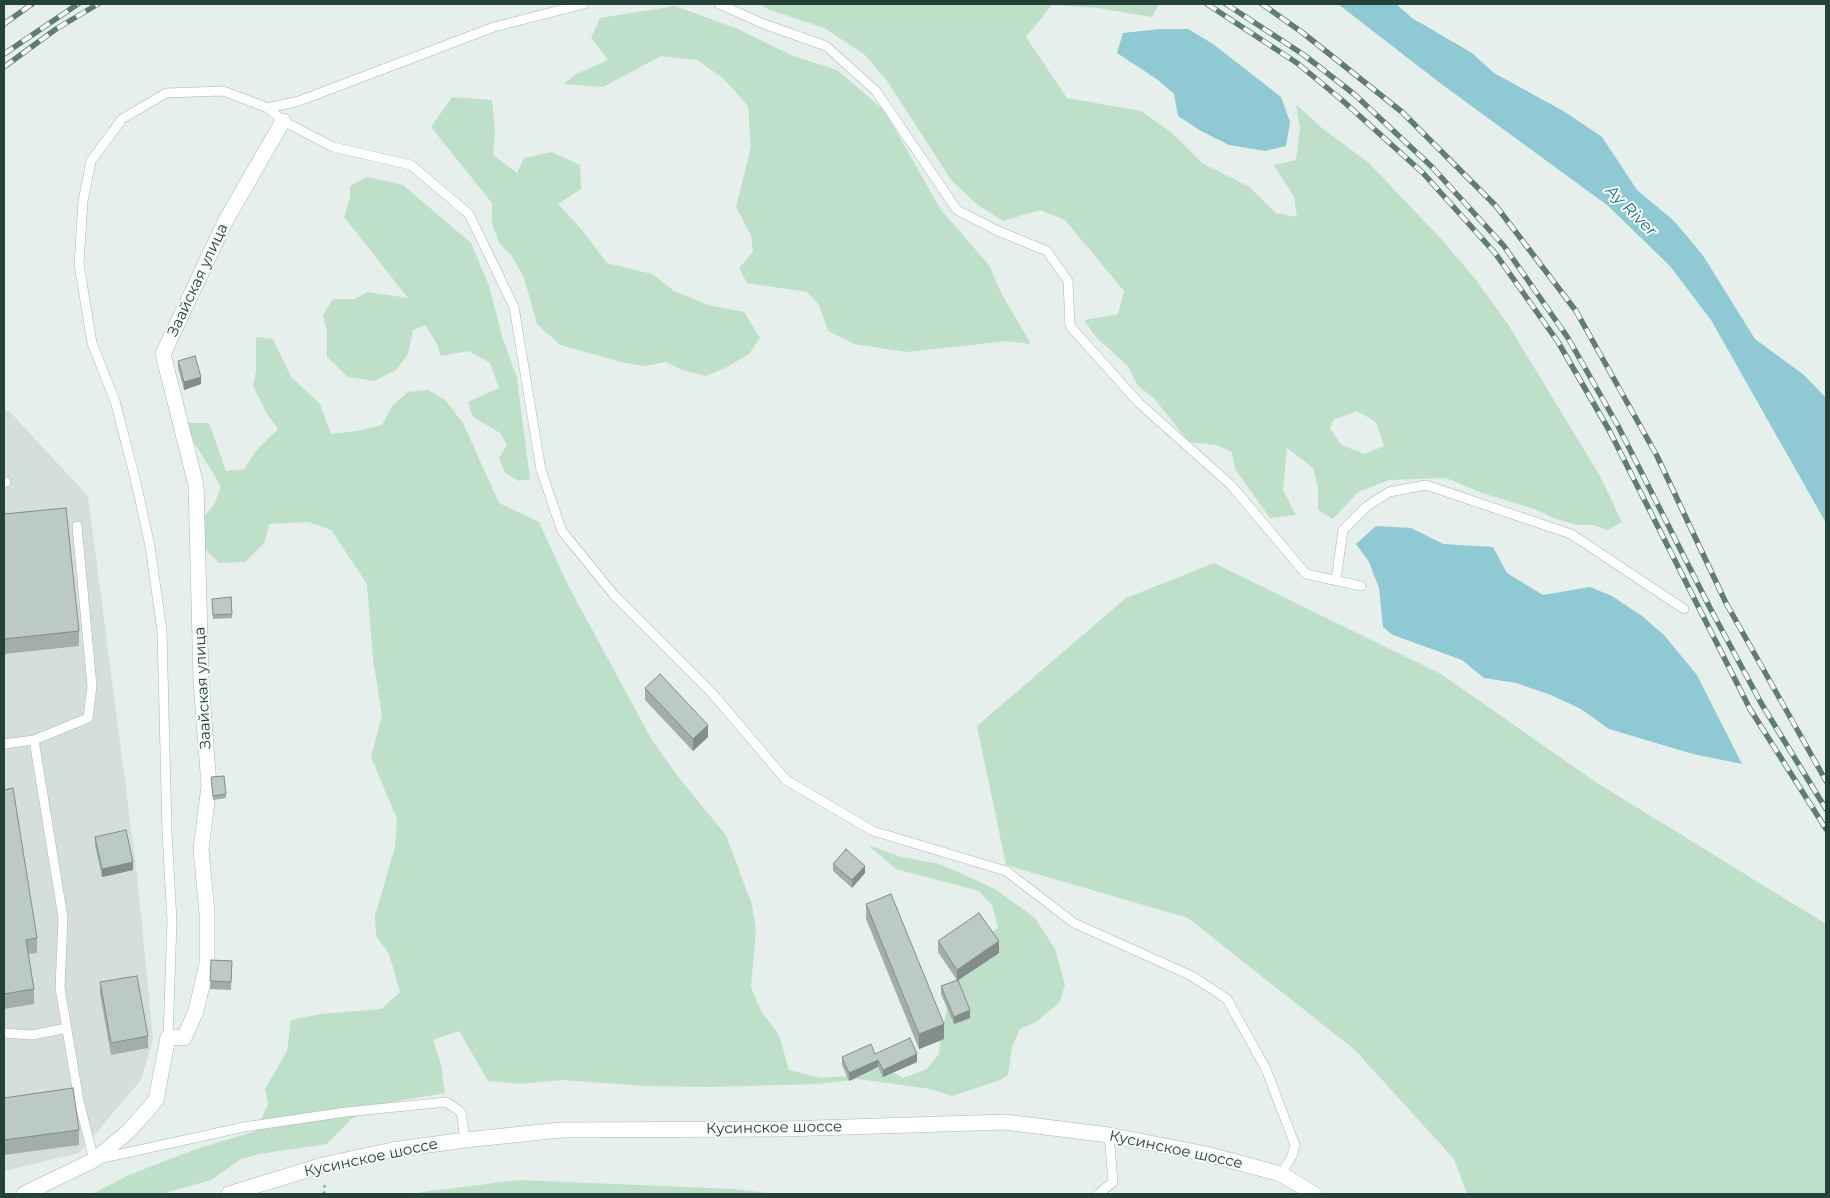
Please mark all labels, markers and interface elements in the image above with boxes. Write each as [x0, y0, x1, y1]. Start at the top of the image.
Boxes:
water label: Ay River [1601, 181, 1661, 241]
street label: Заайская улица [164, 221, 232, 339]
street label: Заайская улица [191, 626, 215, 750]
street label: Кусинское шоссе [706, 1118, 842, 1138]
street label: Кусинское шоссе [1108, 1127, 1244, 1173]
street label: Кусинское шоссе [303, 1135, 439, 1181]

